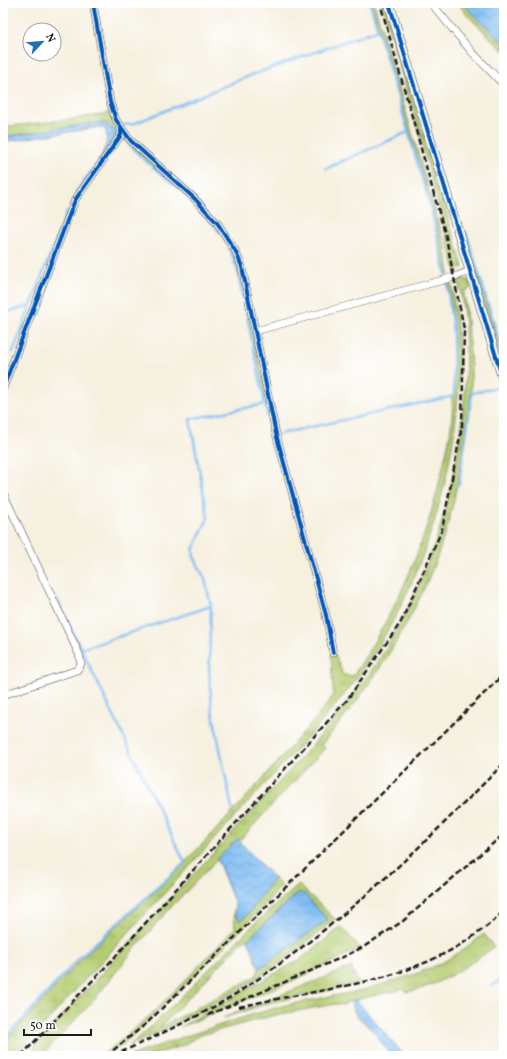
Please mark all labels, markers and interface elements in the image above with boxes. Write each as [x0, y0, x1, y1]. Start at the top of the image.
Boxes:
north arrow [22, 22, 62, 62]
text: N [41, 31, 58, 45]
scale bar [24, 1011, 91, 1037]
text: 50 m [30, 1018, 56, 1034]

